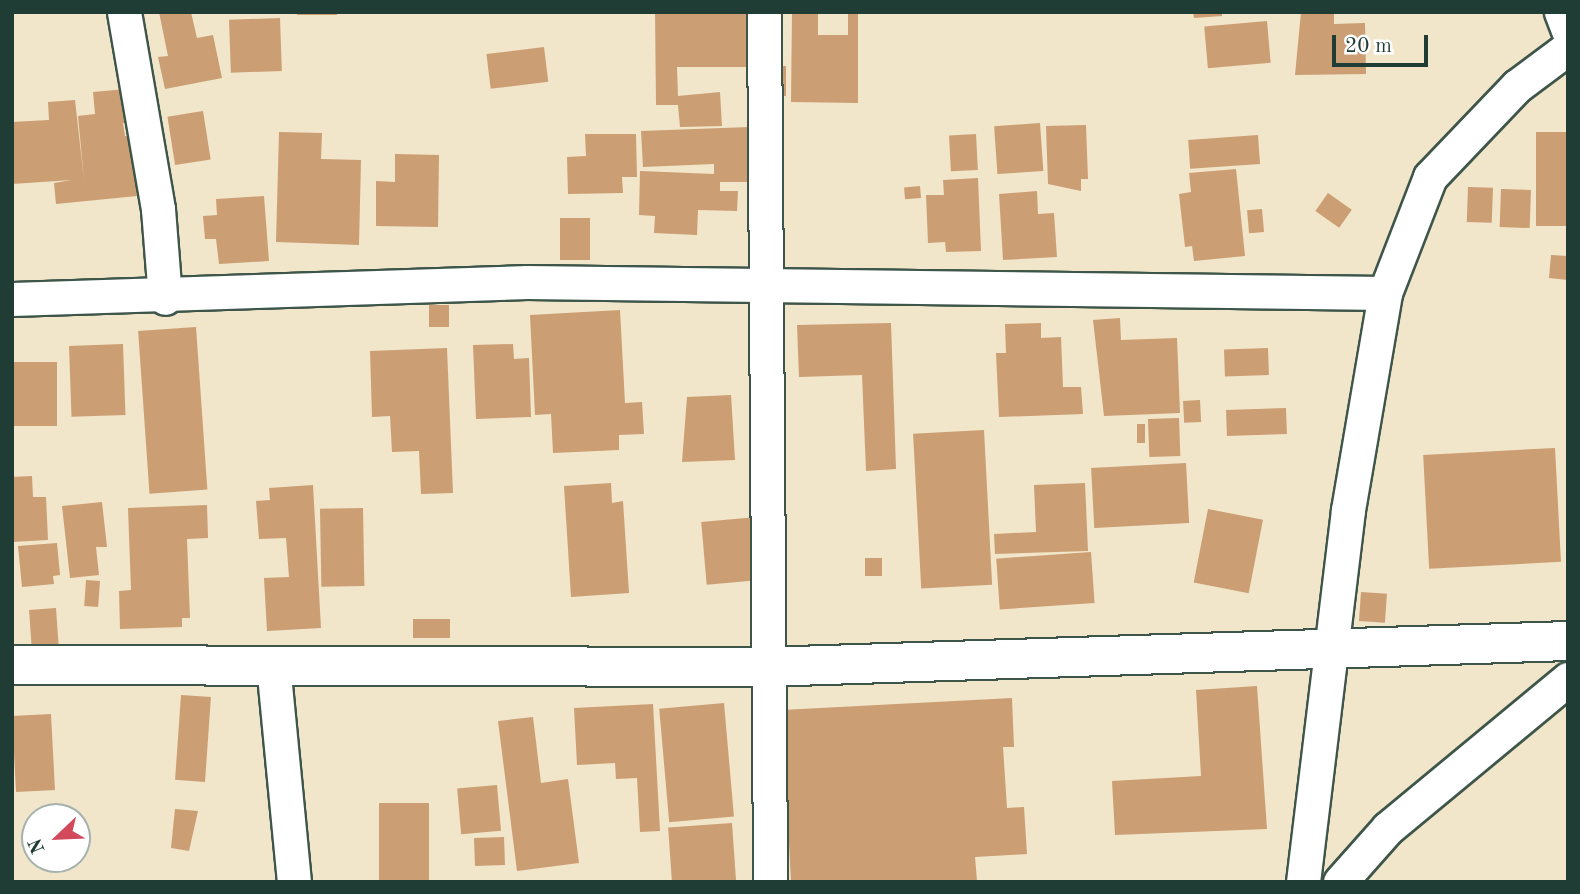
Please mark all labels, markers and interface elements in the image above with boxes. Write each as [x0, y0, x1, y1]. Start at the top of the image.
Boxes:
scale bar [1335, 21, 1431, 65]
text: 20 m [1345, 36, 1392, 57]
north arrow [21, 803, 91, 873]
text: N [26, 835, 50, 856]

